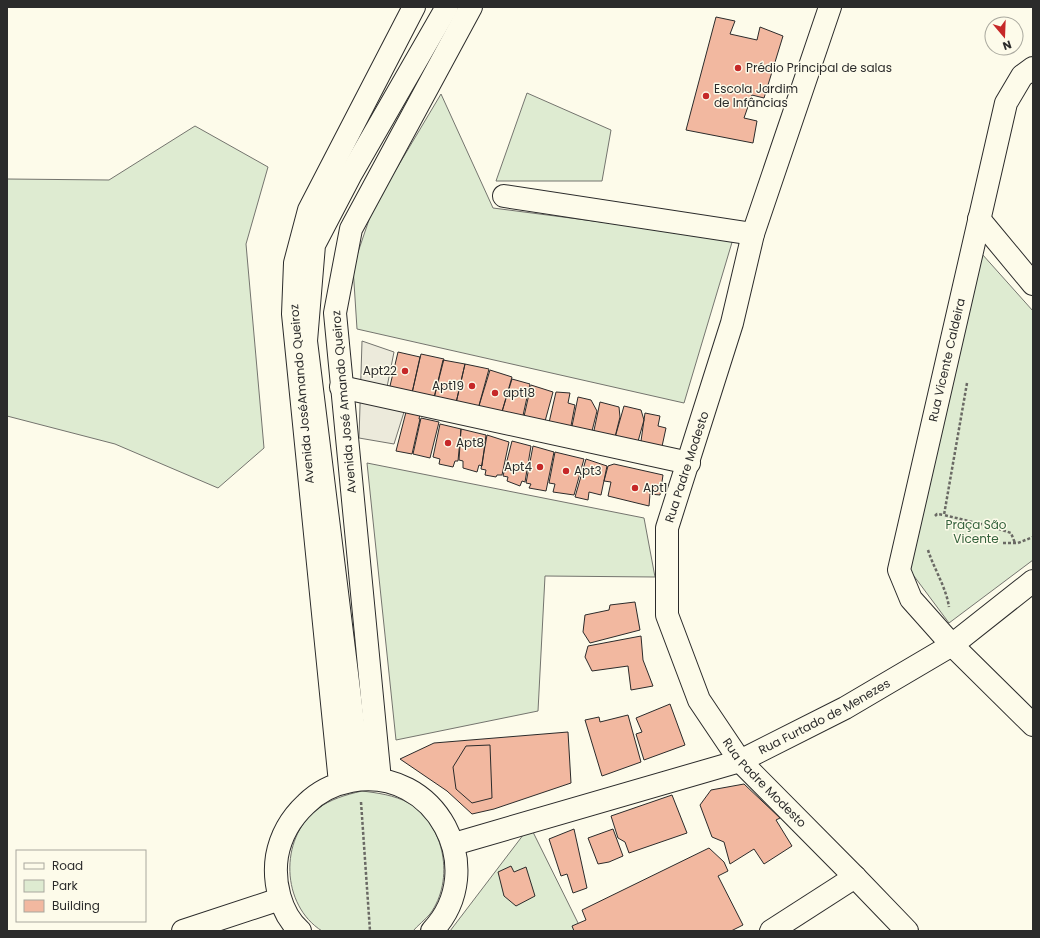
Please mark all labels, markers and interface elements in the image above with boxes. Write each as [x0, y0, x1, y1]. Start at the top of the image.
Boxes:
north arrow [984, 16, 1024, 56]
text: N [1001, 37, 1014, 54]
place label: Prédio Principal de salas [746, 59, 892, 76]
marker: Prédio Principal de salas [733, 63, 743, 73]
place label: Escola Jardim de Infâncias [714, 80, 798, 111]
marker: Escola Jardim de Infâncias [701, 91, 711, 101]
street label: Rua Vicente Caldeira [924, 296, 969, 423]
street label: Avenida JoséAmando Queiroz [285, 303, 318, 485]
street label: Avenida José Amando Queiroz [327, 310, 360, 494]
place label: Apt22 [363, 362, 397, 379]
marker: Apt22 [400, 366, 410, 376]
place label: Apt19 [432, 377, 464, 394]
marker: Apt19 [467, 381, 477, 391]
place label: apt18 [503, 384, 535, 401]
marker: apt18 [490, 388, 500, 398]
street label: Rua Padre Modesto [660, 409, 713, 525]
place label: Apt8 [456, 434, 484, 451]
marker: Apt8 [443, 438, 453, 448]
place label: Apt4 [504, 458, 532, 475]
marker: Apt4 [535, 462, 545, 472]
place label: Apt3 [574, 462, 602, 479]
marker: Apt3 [561, 466, 571, 476]
place label: Apt1 [643, 479, 667, 496]
marker: Apt1 [630, 483, 640, 493]
park label: Praça São Vicente [946, 516, 1007, 547]
street label: Rua Furtado de Menezes [755, 674, 893, 758]
street label: Rua Padre Modesto [719, 735, 811, 831]
legend [16, 850, 146, 922]
text: Road [52, 857, 83, 874]
text: Park [52, 877, 79, 894]
text: Building [52, 897, 100, 914]

